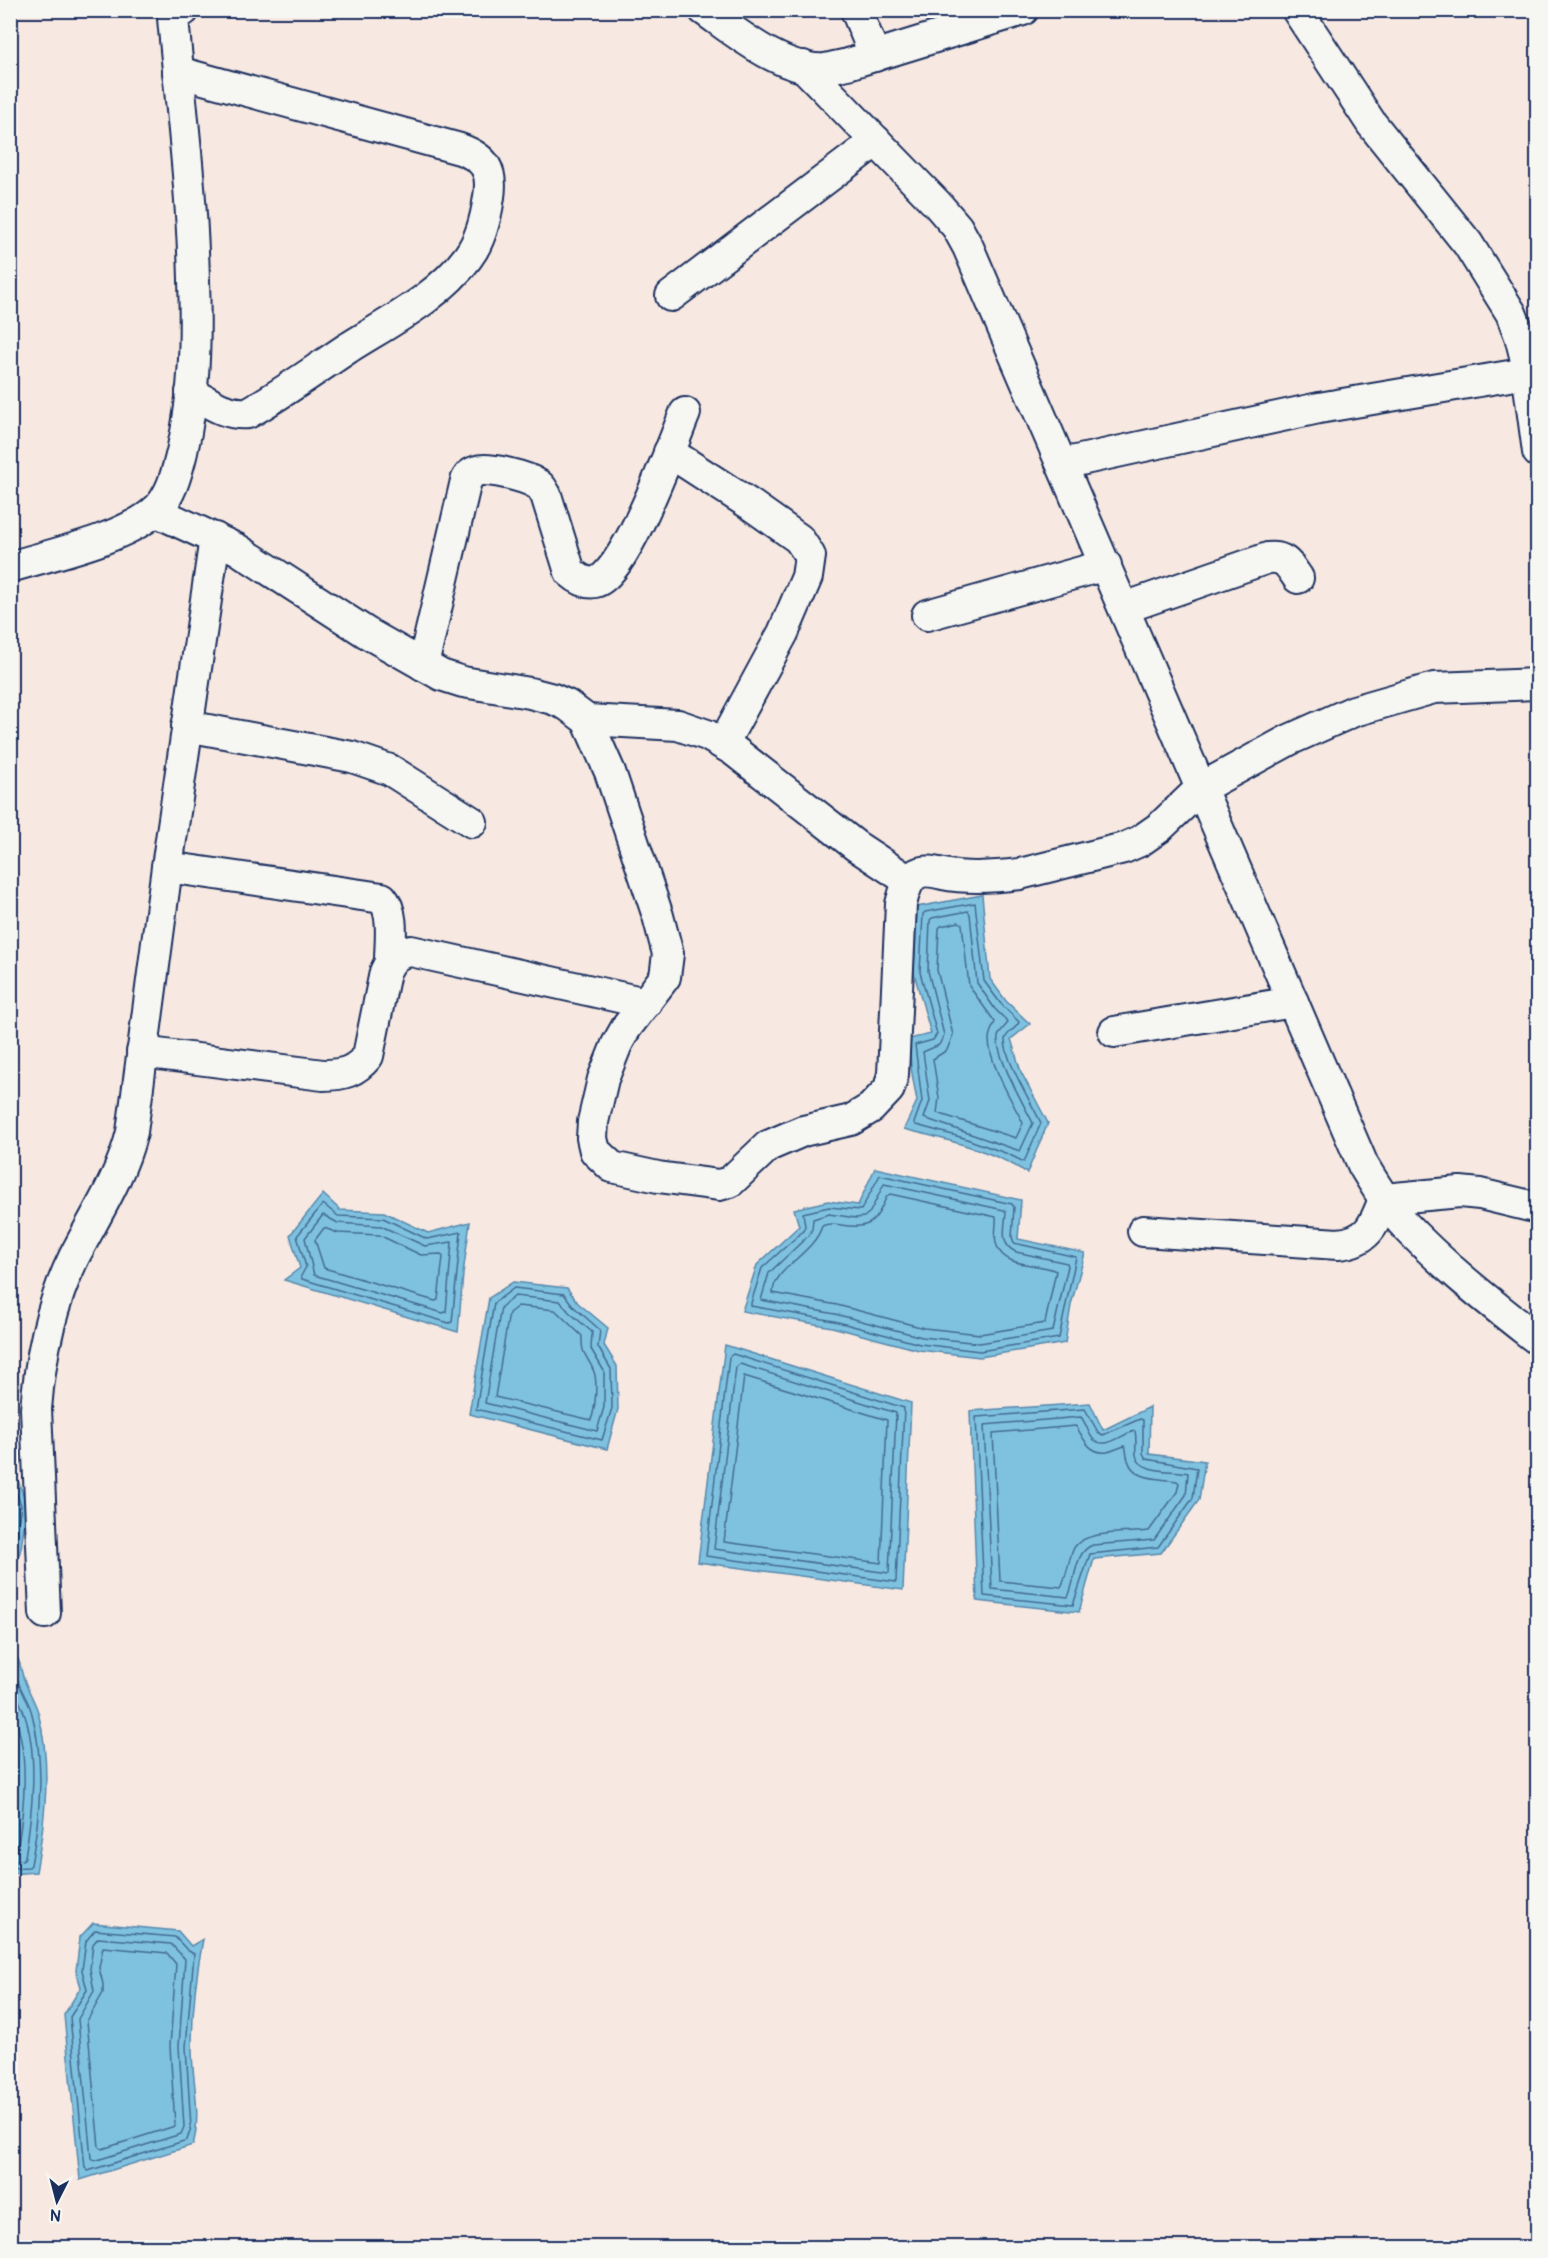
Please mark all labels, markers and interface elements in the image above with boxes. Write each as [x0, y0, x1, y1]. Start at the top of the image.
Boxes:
north arrow [27, 2171, 87, 2231]
text: N [49, 2204, 62, 2225]

